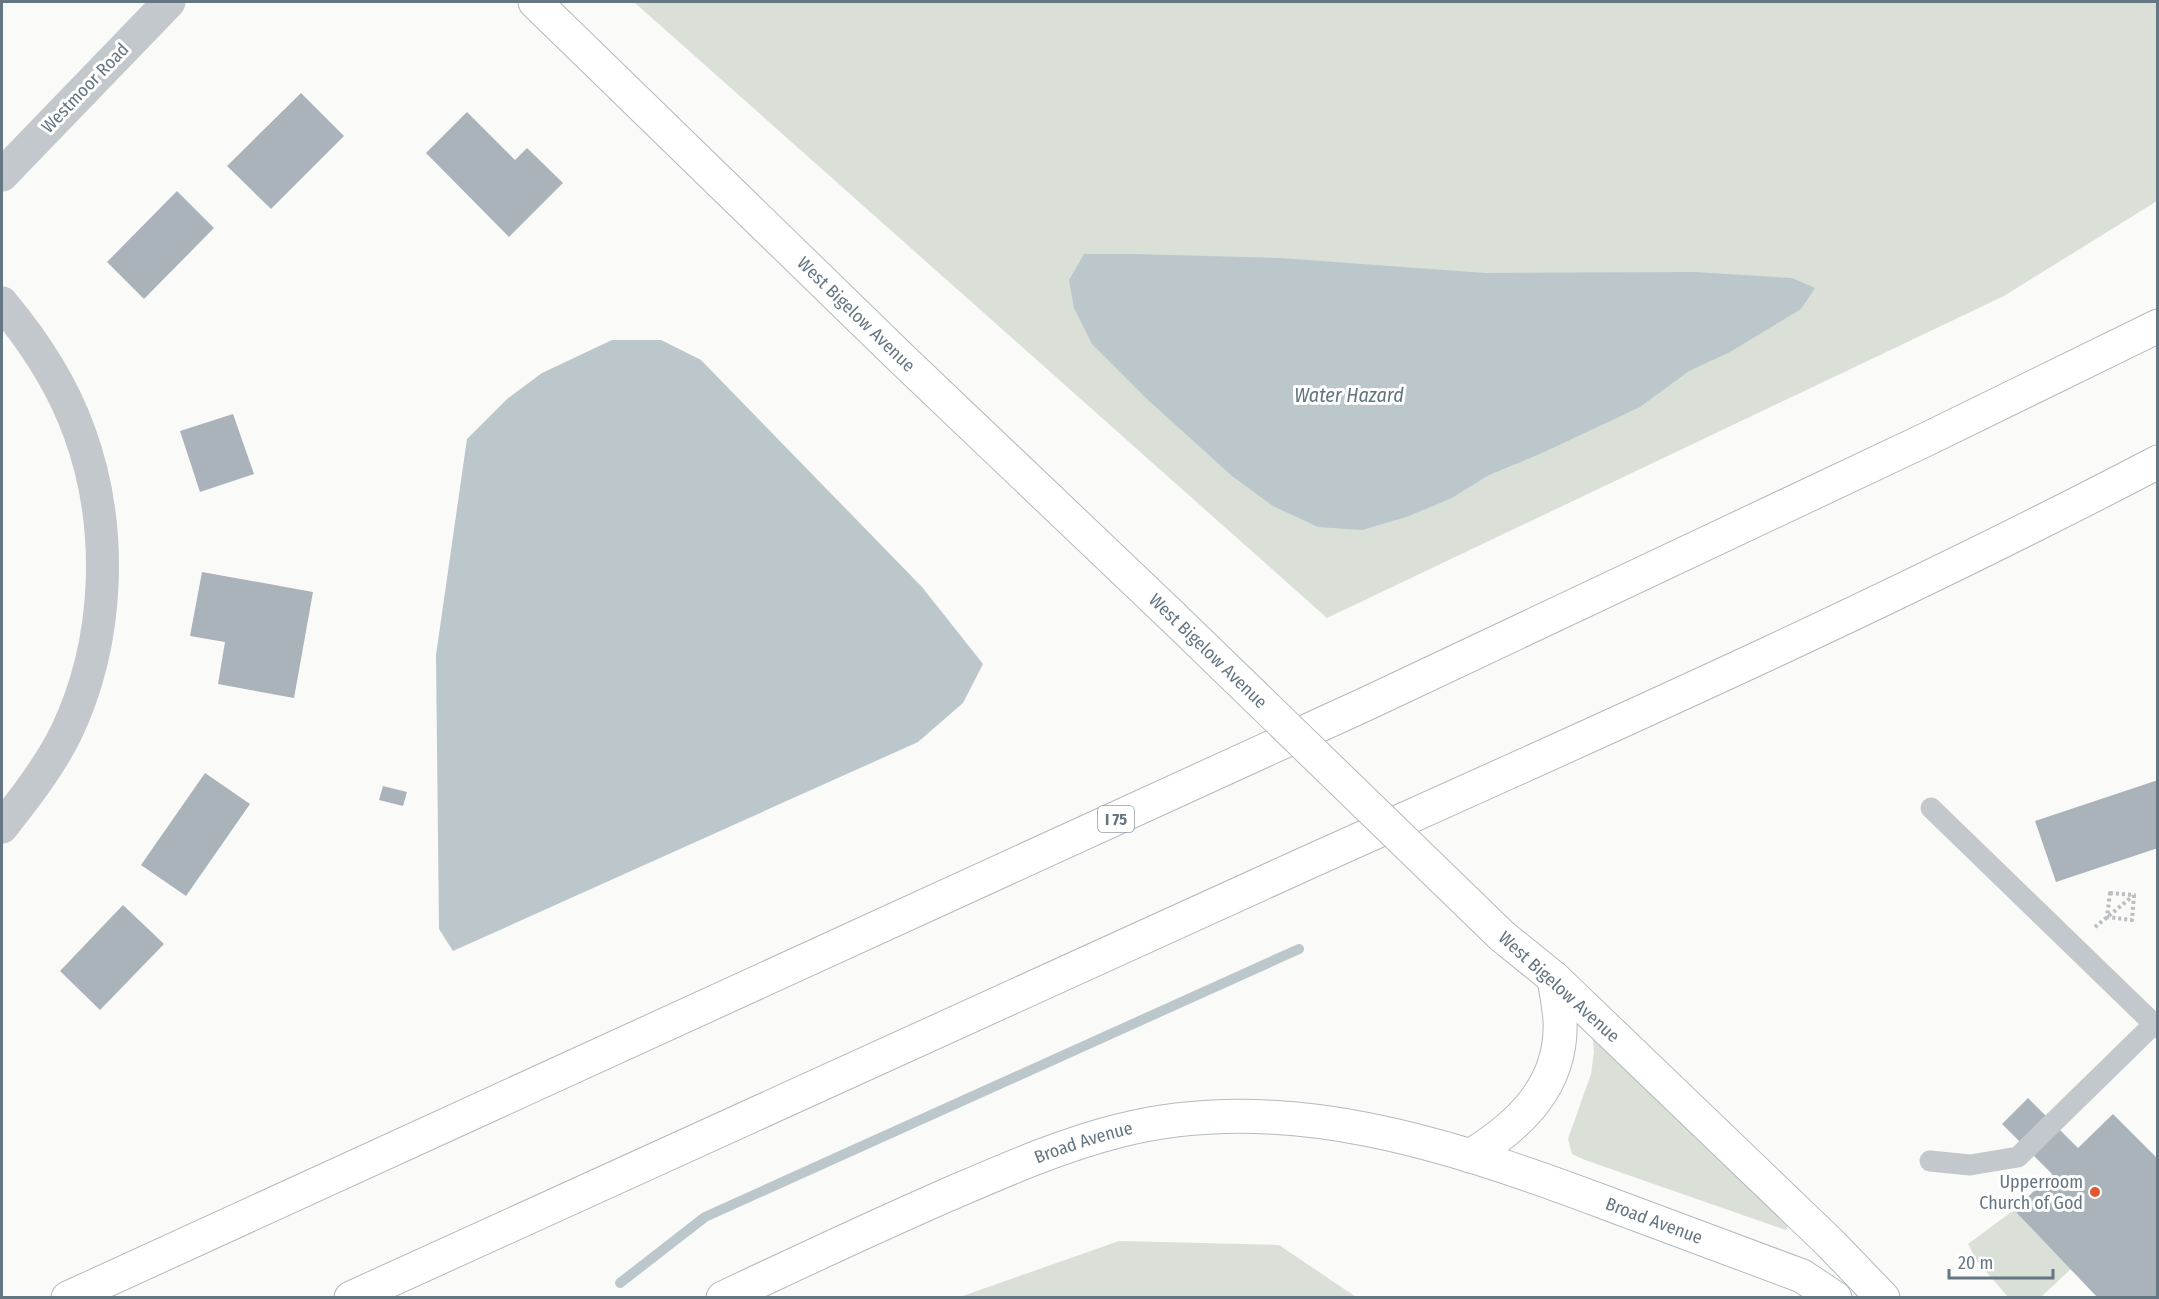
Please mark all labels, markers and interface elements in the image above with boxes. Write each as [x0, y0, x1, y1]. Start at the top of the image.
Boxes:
street label: Westmoor Road [37, 39, 133, 137]
street label: West Bigelow Avenue [793, 252, 920, 377]
water label: Water Hazard [1294, 383, 1404, 407]
street label: West Bigelow Avenue [1144, 589, 1272, 713]
road number: I 75 [1098, 806, 1134, 832]
street label: West Bigelow Avenue [1494, 927, 1624, 1047]
street label: Broad Avenue [1031, 1117, 1135, 1168]
place label: Upperroom Church of God [1979, 1171, 2083, 1214]
marker: Upperroom Church of God [2088, 1185, 2102, 1199]
street label: Broad Avenue [1602, 1193, 1706, 1249]
scale bar [1949, 1242, 2052, 1280]
text: 20 m [1958, 1252, 1993, 1274]

